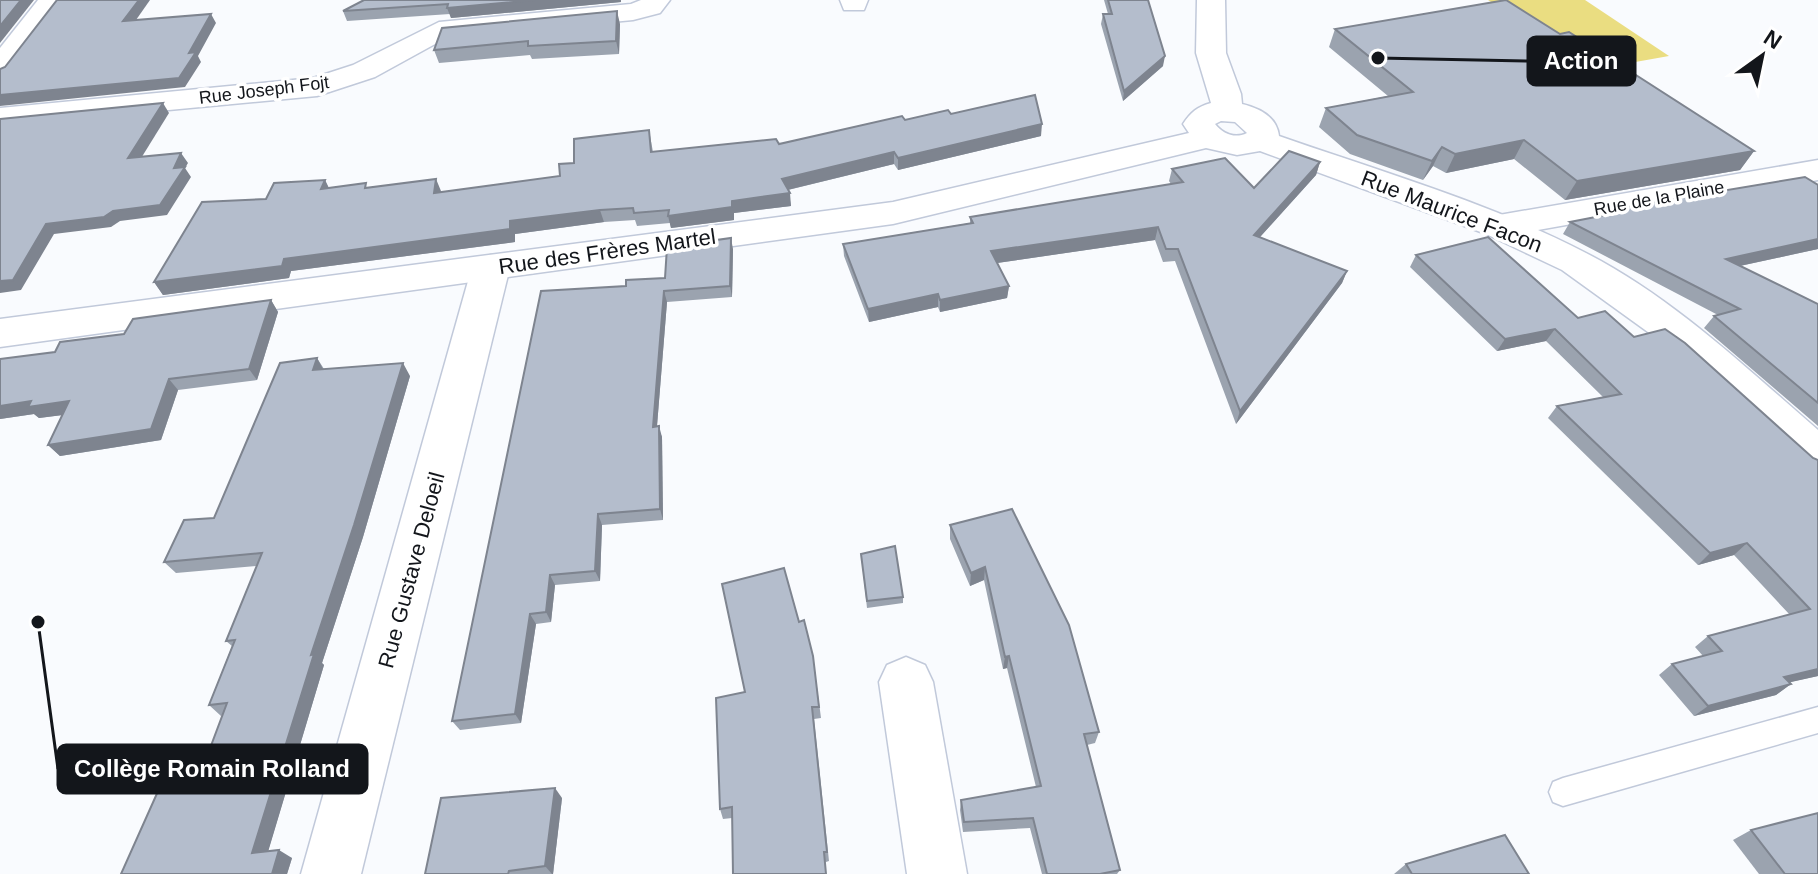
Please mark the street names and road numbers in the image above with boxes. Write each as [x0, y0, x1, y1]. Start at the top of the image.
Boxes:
street label: Rue Joseph Fojt [198, 72, 330, 108]
street label: Rue Maurice Facon [1358, 165, 1546, 258]
street label: Rue de la Plaine [1592, 177, 1726, 219]
street label: Rue des Frères Martel [497, 224, 717, 279]
street label: Rue Gustave Deloeil [373, 469, 450, 671]

